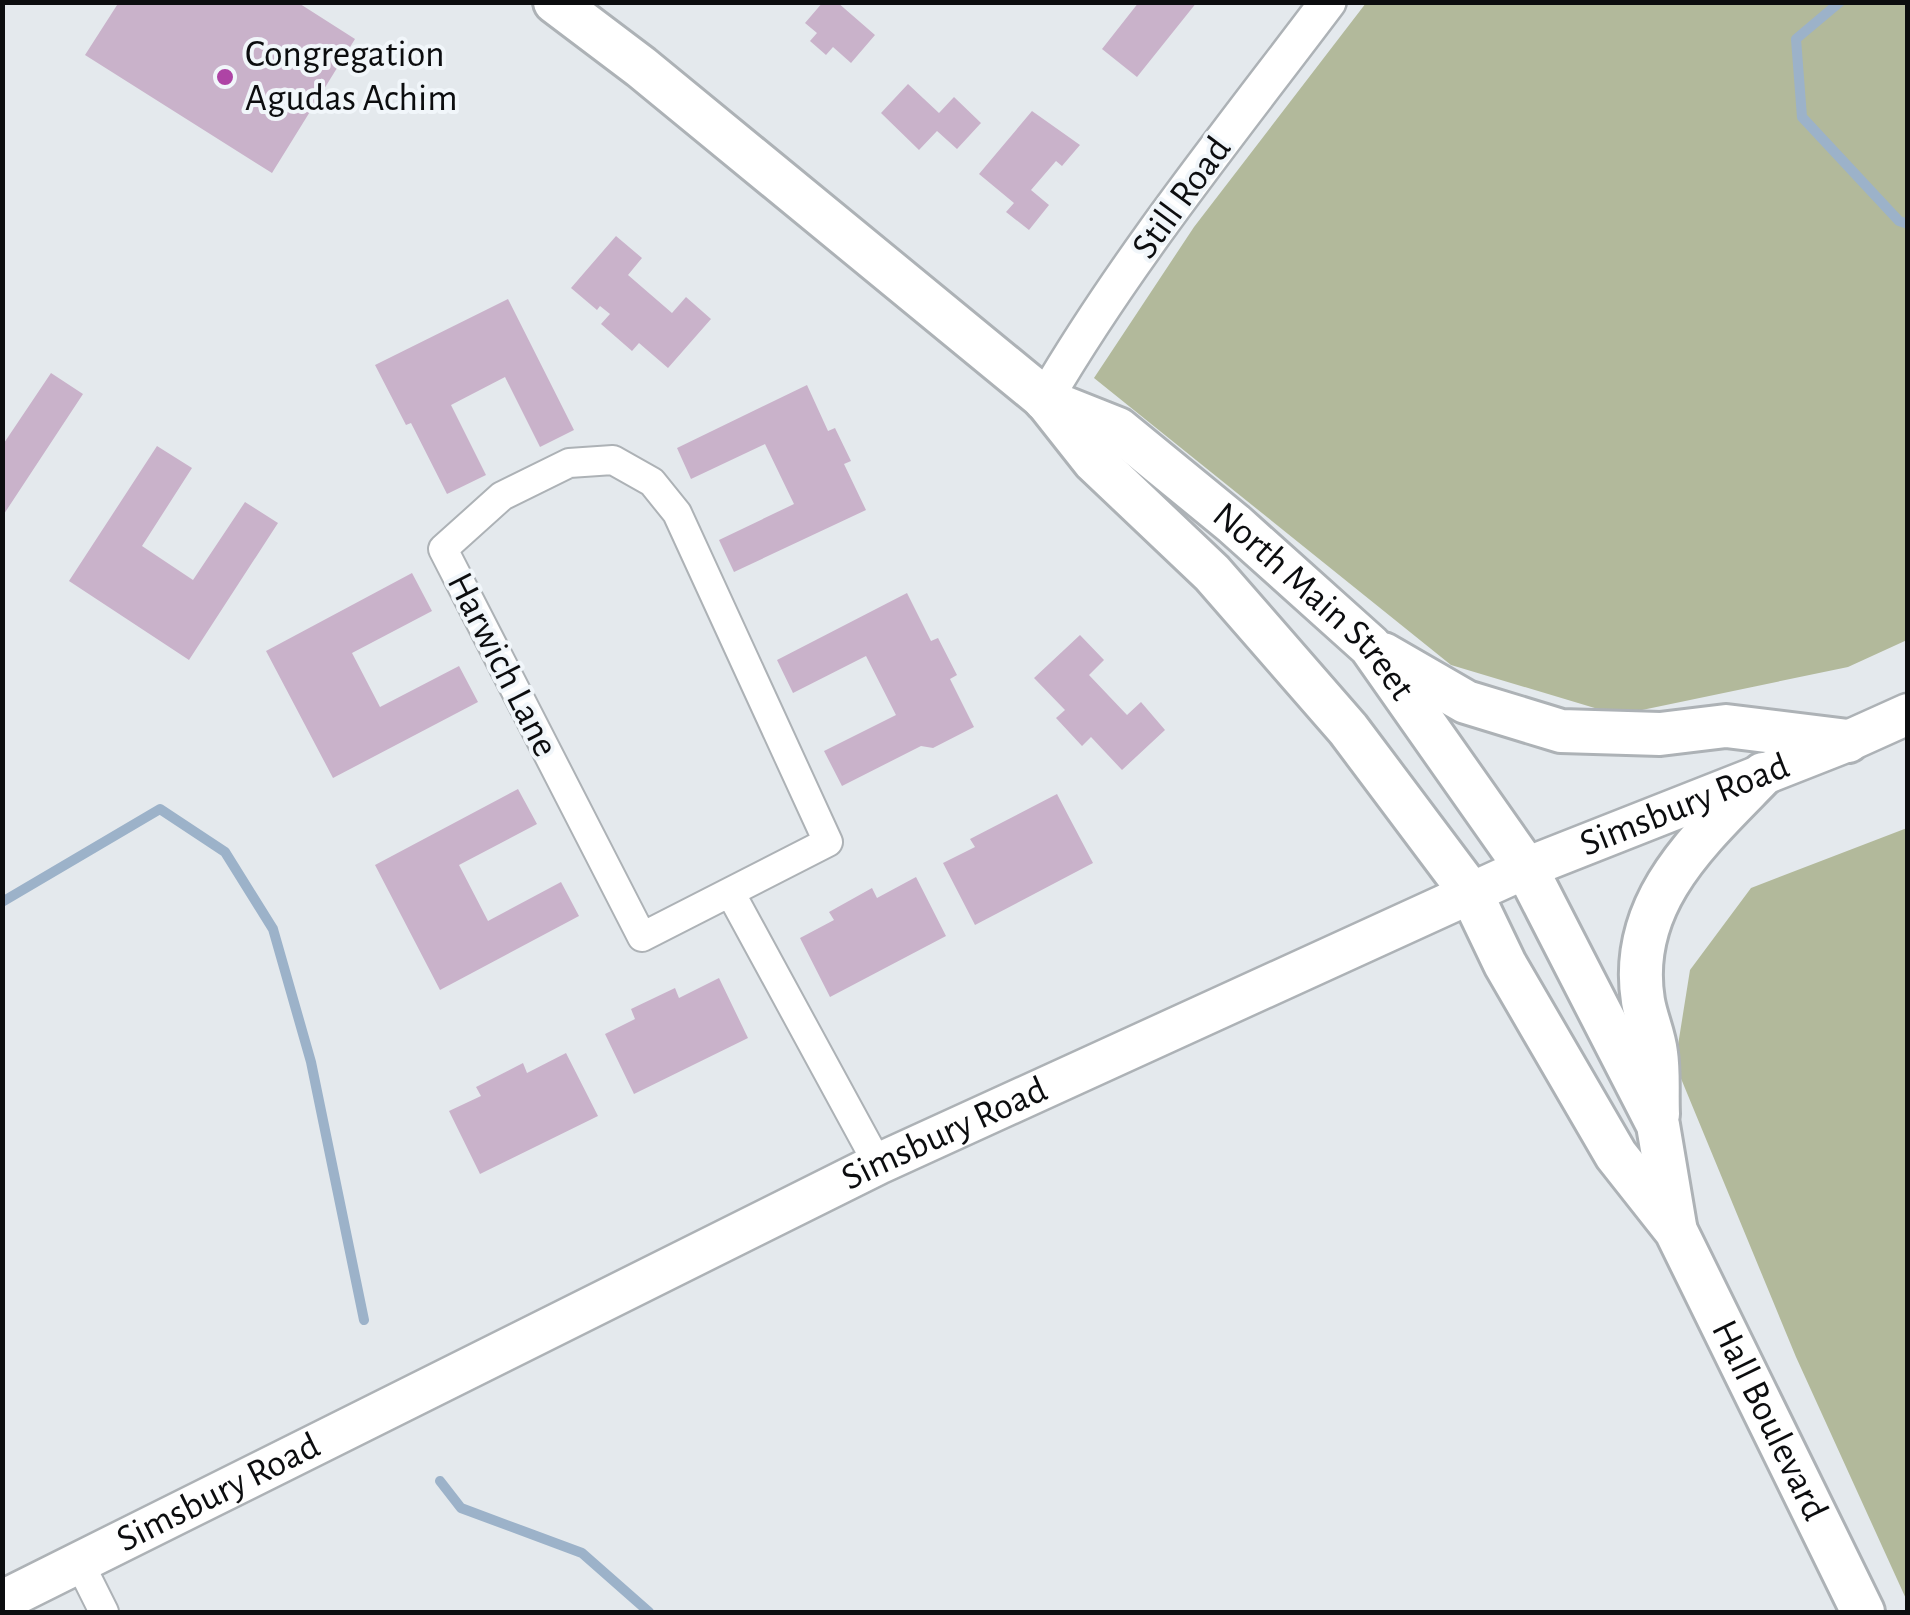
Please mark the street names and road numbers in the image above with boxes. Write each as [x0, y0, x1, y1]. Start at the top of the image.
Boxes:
street label: Still Road [1126, 130, 1238, 266]
street label: North Main Street [1205, 496, 1421, 707]
street label: Harwich Lane [440, 567, 564, 763]
street label: Simsbury Road [1575, 747, 1795, 864]
street label: Simsbury Road [836, 1070, 1053, 1198]
street label: Hall Boulevard [1704, 1315, 1834, 1527]
street label: Simsbury Road [111, 1427, 326, 1559]

